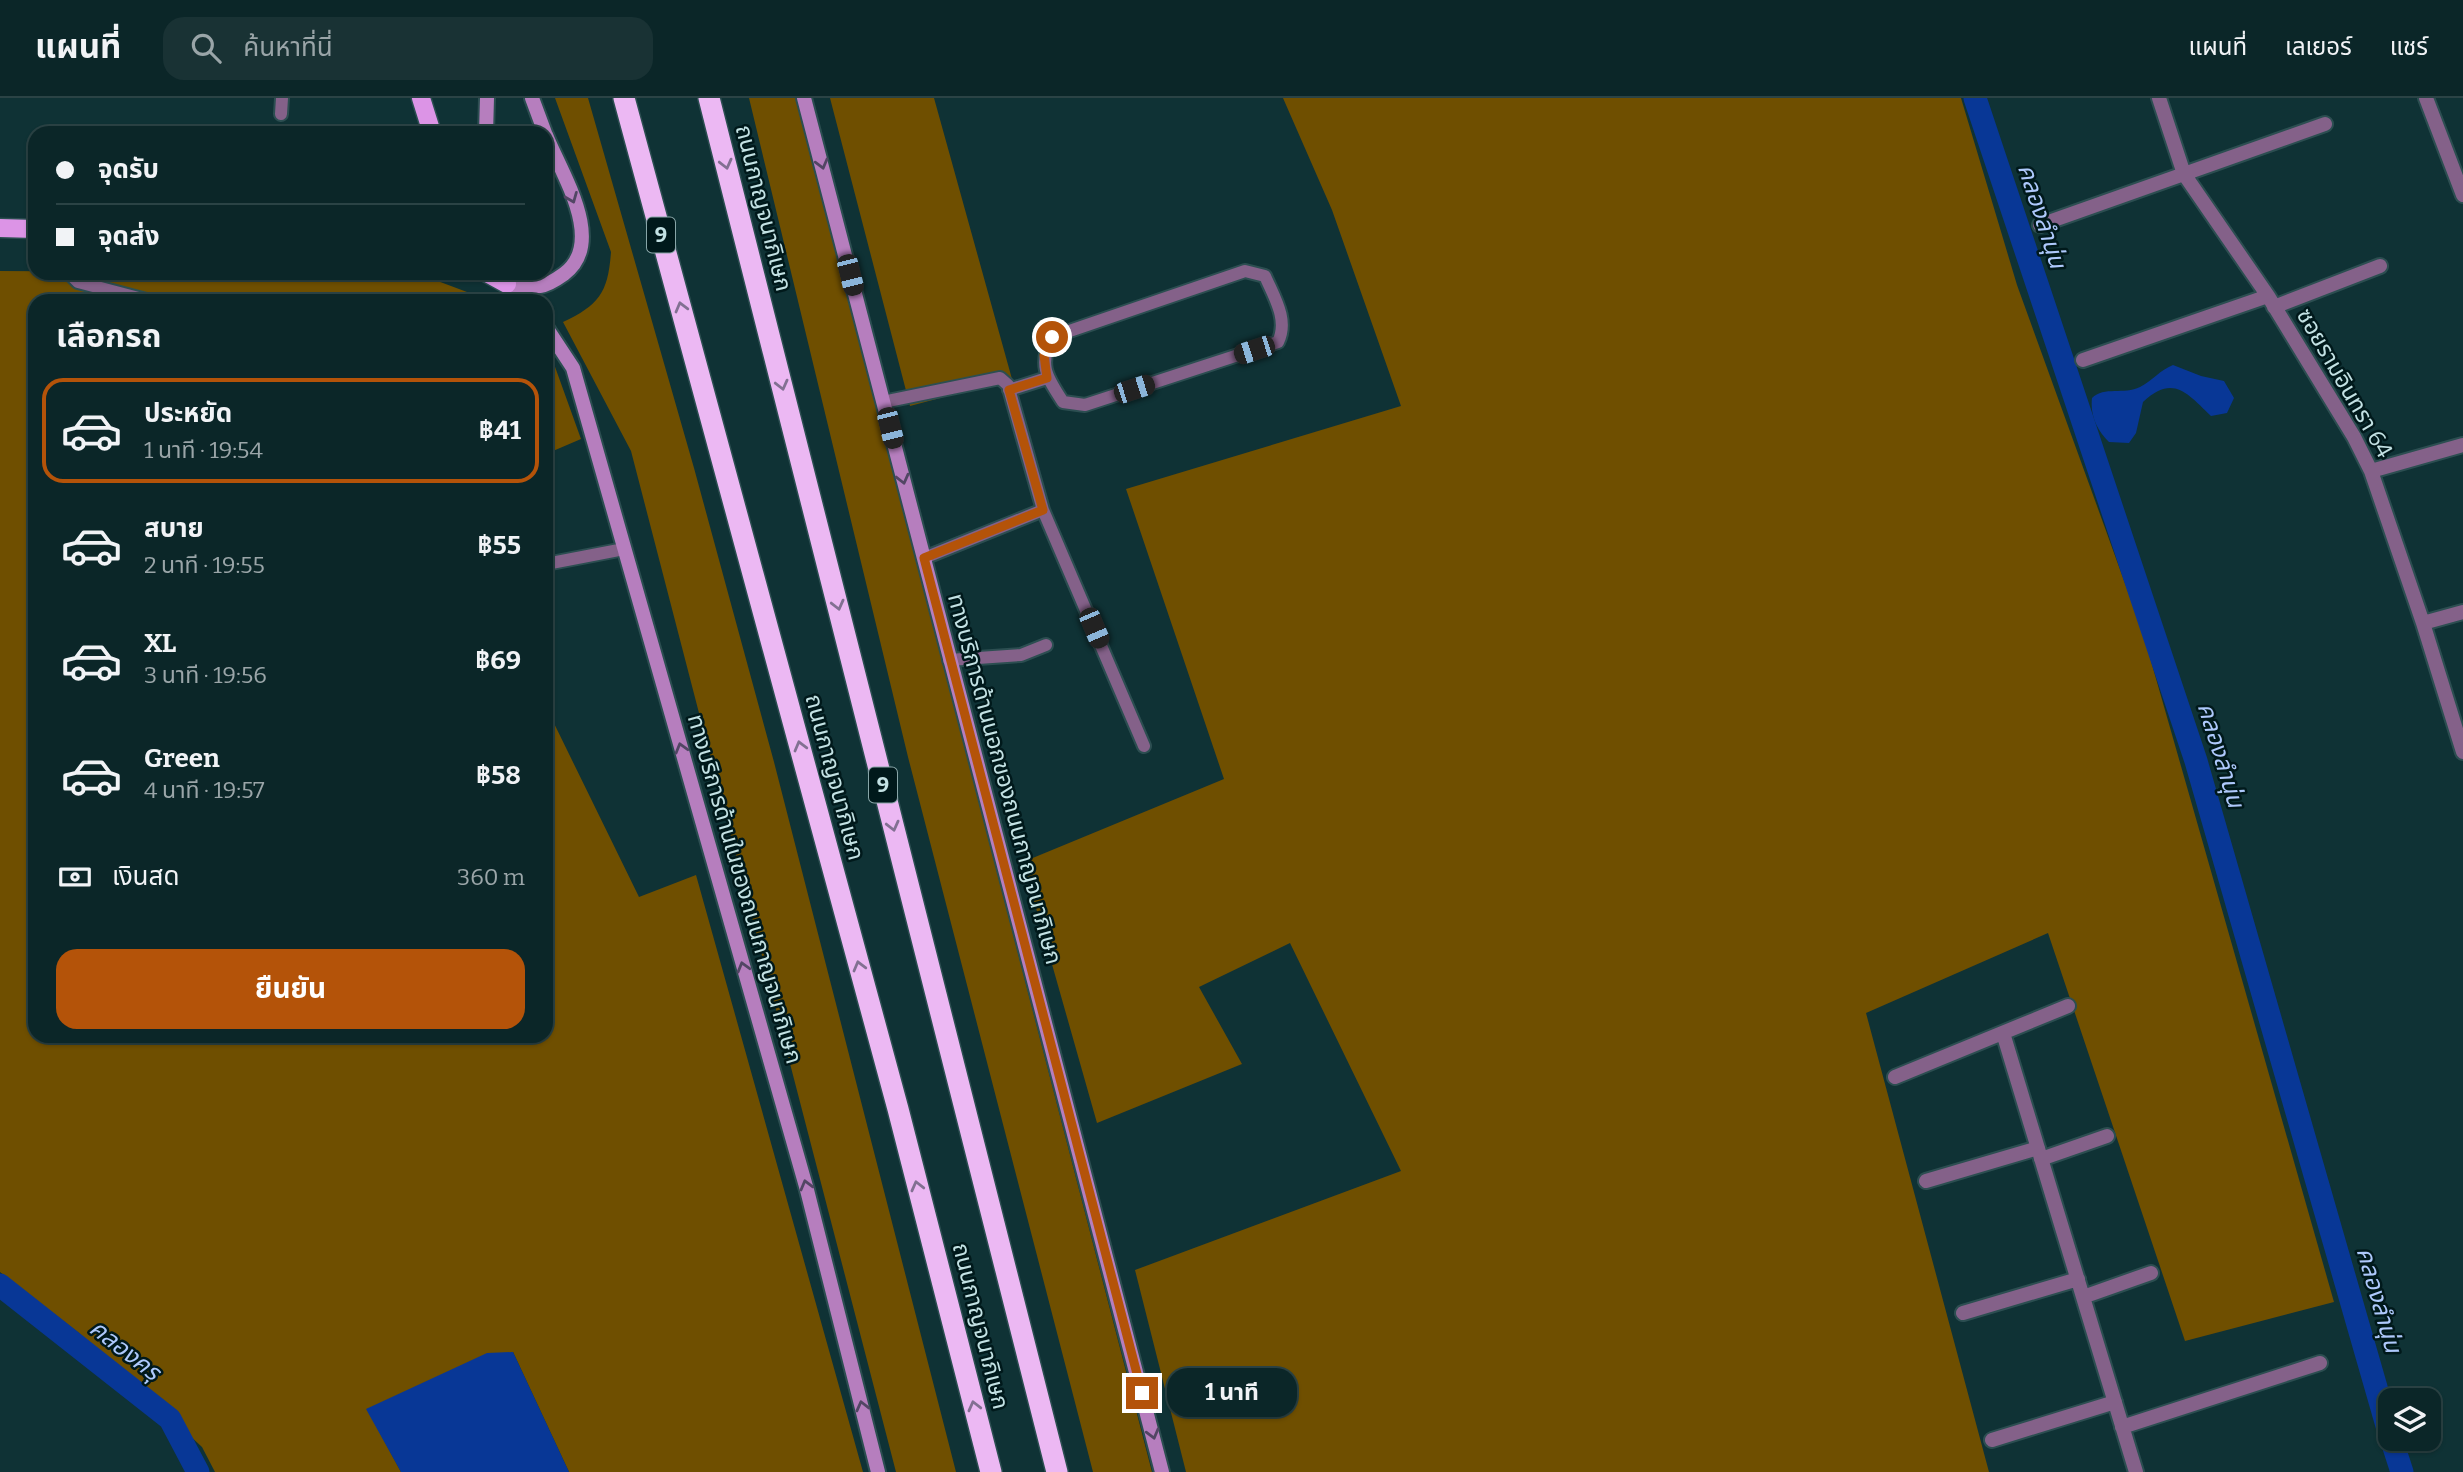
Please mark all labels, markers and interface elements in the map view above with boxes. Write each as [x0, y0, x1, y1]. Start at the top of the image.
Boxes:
search box [163, 17, 653, 80]
text: แผนที่ [35, 27, 121, 67]
icon: search [187, 29, 225, 67]
text: ค้นหาที่นี่ [243, 32, 333, 63]
text: แผนที่ [2189, 33, 2247, 61]
text: เลเยอร์ [2285, 33, 2352, 61]
text: แชร์ [2390, 33, 2428, 61]
street label: ถนนกาญจนาภิเษก [730, 122, 798, 294]
text: จุดรับ [98, 154, 159, 185]
one-way arrow [718, 158, 732, 170]
one-way arrow [813, 158, 828, 170]
water label: คลองลำนุ่น [2011, 160, 2072, 273]
one-way arrow [564, 191, 578, 203]
road number: 9 [647, 218, 675, 252]
text: จุดส่ง [98, 221, 160, 252]
car [835, 252, 866, 298]
one-way arrow [675, 301, 689, 313]
street label: ซอยรามอินทรา 64 [2291, 303, 2399, 463]
text: เลือกรถ [56, 317, 161, 355]
route start [1036, 321, 1068, 353]
car [1231, 334, 1278, 366]
car [1111, 373, 1158, 405]
one-way arrow [774, 379, 788, 391]
text: ประหยัด [144, 398, 232, 429]
icon: car [60, 399, 123, 462]
car [875, 405, 906, 451]
text: ฿41 [479, 415, 521, 446]
text: 1 นาที · 19:54 [144, 436, 263, 464]
one-way arrow [895, 473, 909, 485]
text: สบาย [144, 513, 204, 544]
icon: car [60, 514, 123, 577]
text: ฿55 [477, 530, 521, 561]
text: 2 นาที · 19:55 [144, 551, 265, 579]
street label: ทางบริการด้านนอกของถนนกาญจนาภิเษก [942, 591, 1068, 967]
one-way arrow [830, 599, 844, 611]
car [1077, 605, 1112, 651]
text: XL [144, 628, 176, 659]
icon: car [60, 629, 123, 692]
text: ฿69 [475, 645, 521, 676]
text: 3 นาที · 19:56 [144, 661, 267, 689]
street label: ถนนกาญจนาภิเษก [799, 691, 871, 863]
water label: คลองลำนุ่น [2191, 699, 2251, 812]
street label: ทางบริการด้านในของถนนกาญจนาภิเษก [682, 711, 808, 1067]
one-way arrow [794, 740, 808, 752]
one-way arrow [674, 742, 689, 754]
text: Green [144, 743, 220, 774]
icon: car [60, 744, 123, 807]
text: ฿58 [476, 760, 521, 791]
road number: 9 [869, 768, 897, 802]
text: 4 นาที · 19:57 [144, 776, 265, 804]
one-way arrow [885, 820, 899, 832]
icon: cash [56, 858, 94, 896]
text: เงินสด [112, 861, 179, 892]
text: 360 m [457, 863, 525, 891]
button: ยืนยัน [56, 949, 525, 1029]
one-way arrow [853, 960, 867, 972]
one-way arrow [737, 961, 752, 973]
one-way arrow [799, 1180, 814, 1192]
one-way arrow [911, 1180, 925, 1192]
street label: ถนนกาญจนาภิเษก [947, 1240, 1015, 1412]
water label: คลองลำนุ่น [2350, 1244, 2408, 1357]
water label: คลองครุ [84, 1314, 168, 1388]
callout: 1 นาที [1166, 1368, 1296, 1418]
route end [1126, 1377, 1158, 1409]
text: 1 นาที [1205, 1378, 1259, 1406]
map controls [2378, 1388, 2441, 1451]
button: layers [2378, 1388, 2441, 1451]
one-way arrow [856, 1400, 870, 1412]
one-way arrow [968, 1400, 982, 1412]
one-way arrow [1144, 1428, 1159, 1440]

